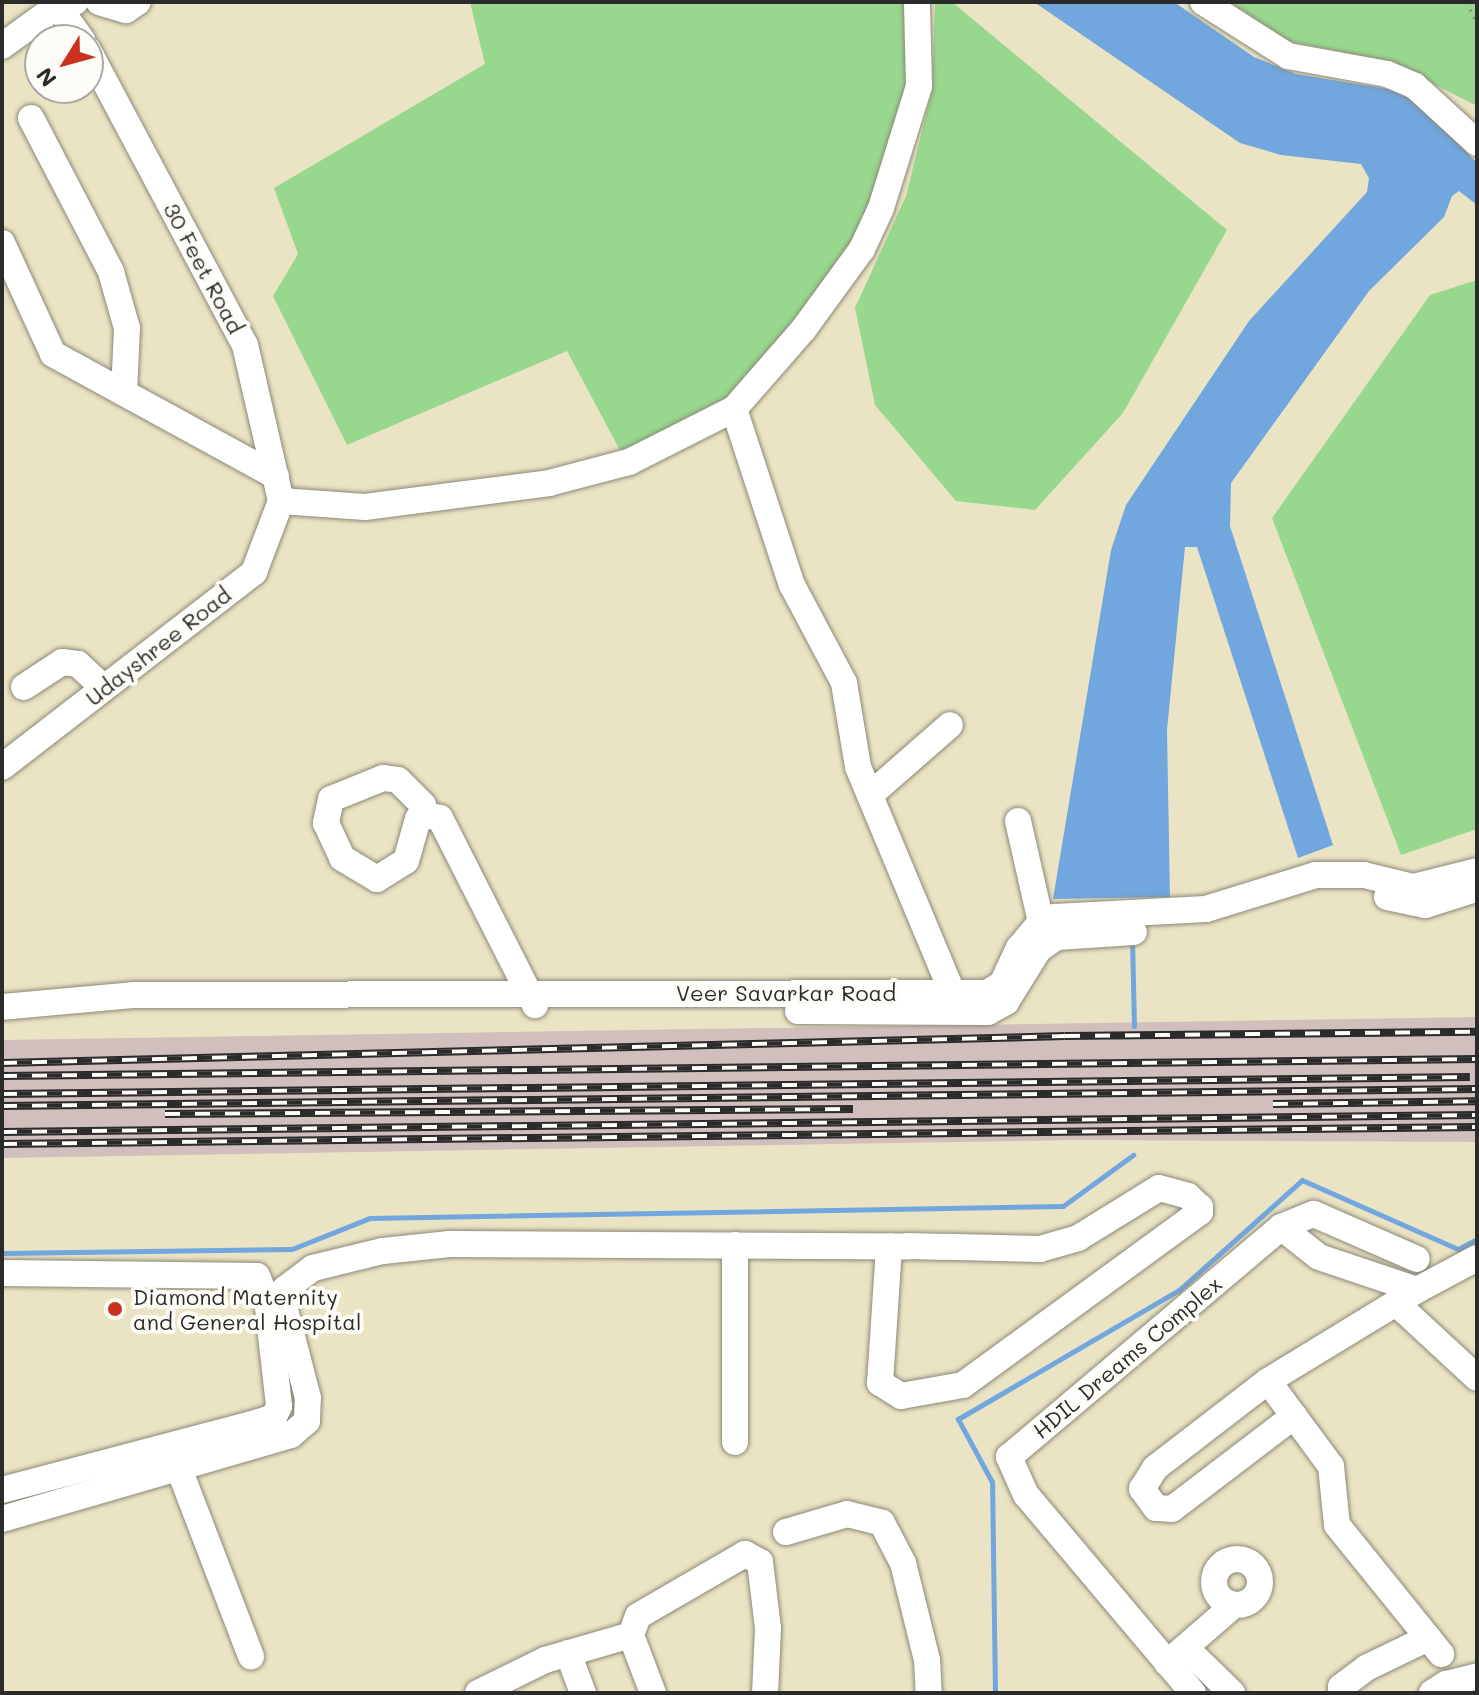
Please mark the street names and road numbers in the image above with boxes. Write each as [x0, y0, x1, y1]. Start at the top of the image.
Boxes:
street label: 30 Feet Road [158, 198, 250, 338]
street label: Udayshree Road [80, 581, 236, 711]
street label: Veer Savarkar Road [676, 980, 896, 1006]
street label: HDIL Dreams Complex [1027, 1270, 1227, 1444]

